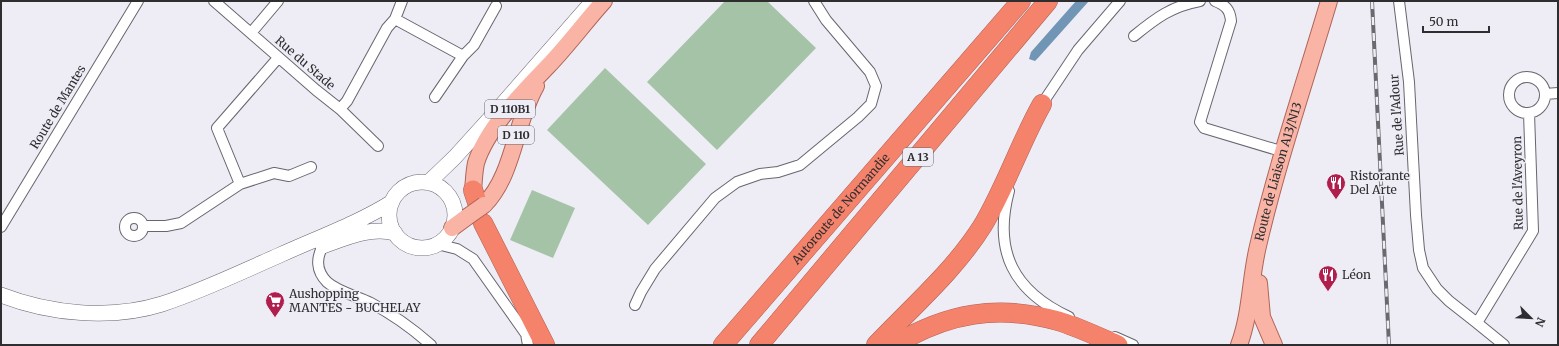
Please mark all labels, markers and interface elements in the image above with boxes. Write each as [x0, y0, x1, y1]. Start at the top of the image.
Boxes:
scale bar [1423, 8, 1489, 34]
text: 50 m [1429, 14, 1458, 29]
street label: Rue du Stade [272, 33, 338, 93]
street label: Route de Mantes [27, 62, 89, 152]
street label: Rue de l'Adour [1386, 73, 1407, 156]
road number: D 110B1 [485, 100, 535, 118]
street label: Route de Liaison A13/N13 [1251, 100, 1305, 243]
road number: D 110 [498, 126, 534, 144]
street label: Rue de l'Aveyron [1509, 136, 1526, 230]
road number: A 13 [903, 148, 933, 166]
street label: Autoroute de Normandie [788, 150, 893, 268]
place label: Ristorante Del Arte [1350, 168, 1410, 197]
restaurant icon: Ristorante Del Arte [1325, 172, 1347, 200]
restaurant icon: Léon [1317, 264, 1339, 292]
place label: Léon [1342, 267, 1371, 282]
place label: Aushopping MANTES - BUCHELAY [288, 286, 421, 315]
supermarket icon: Aushopping MANTES - BUCHELAY [264, 290, 286, 318]
north arrow [1511, 298, 1551, 338]
text: N [1532, 315, 1548, 329]

